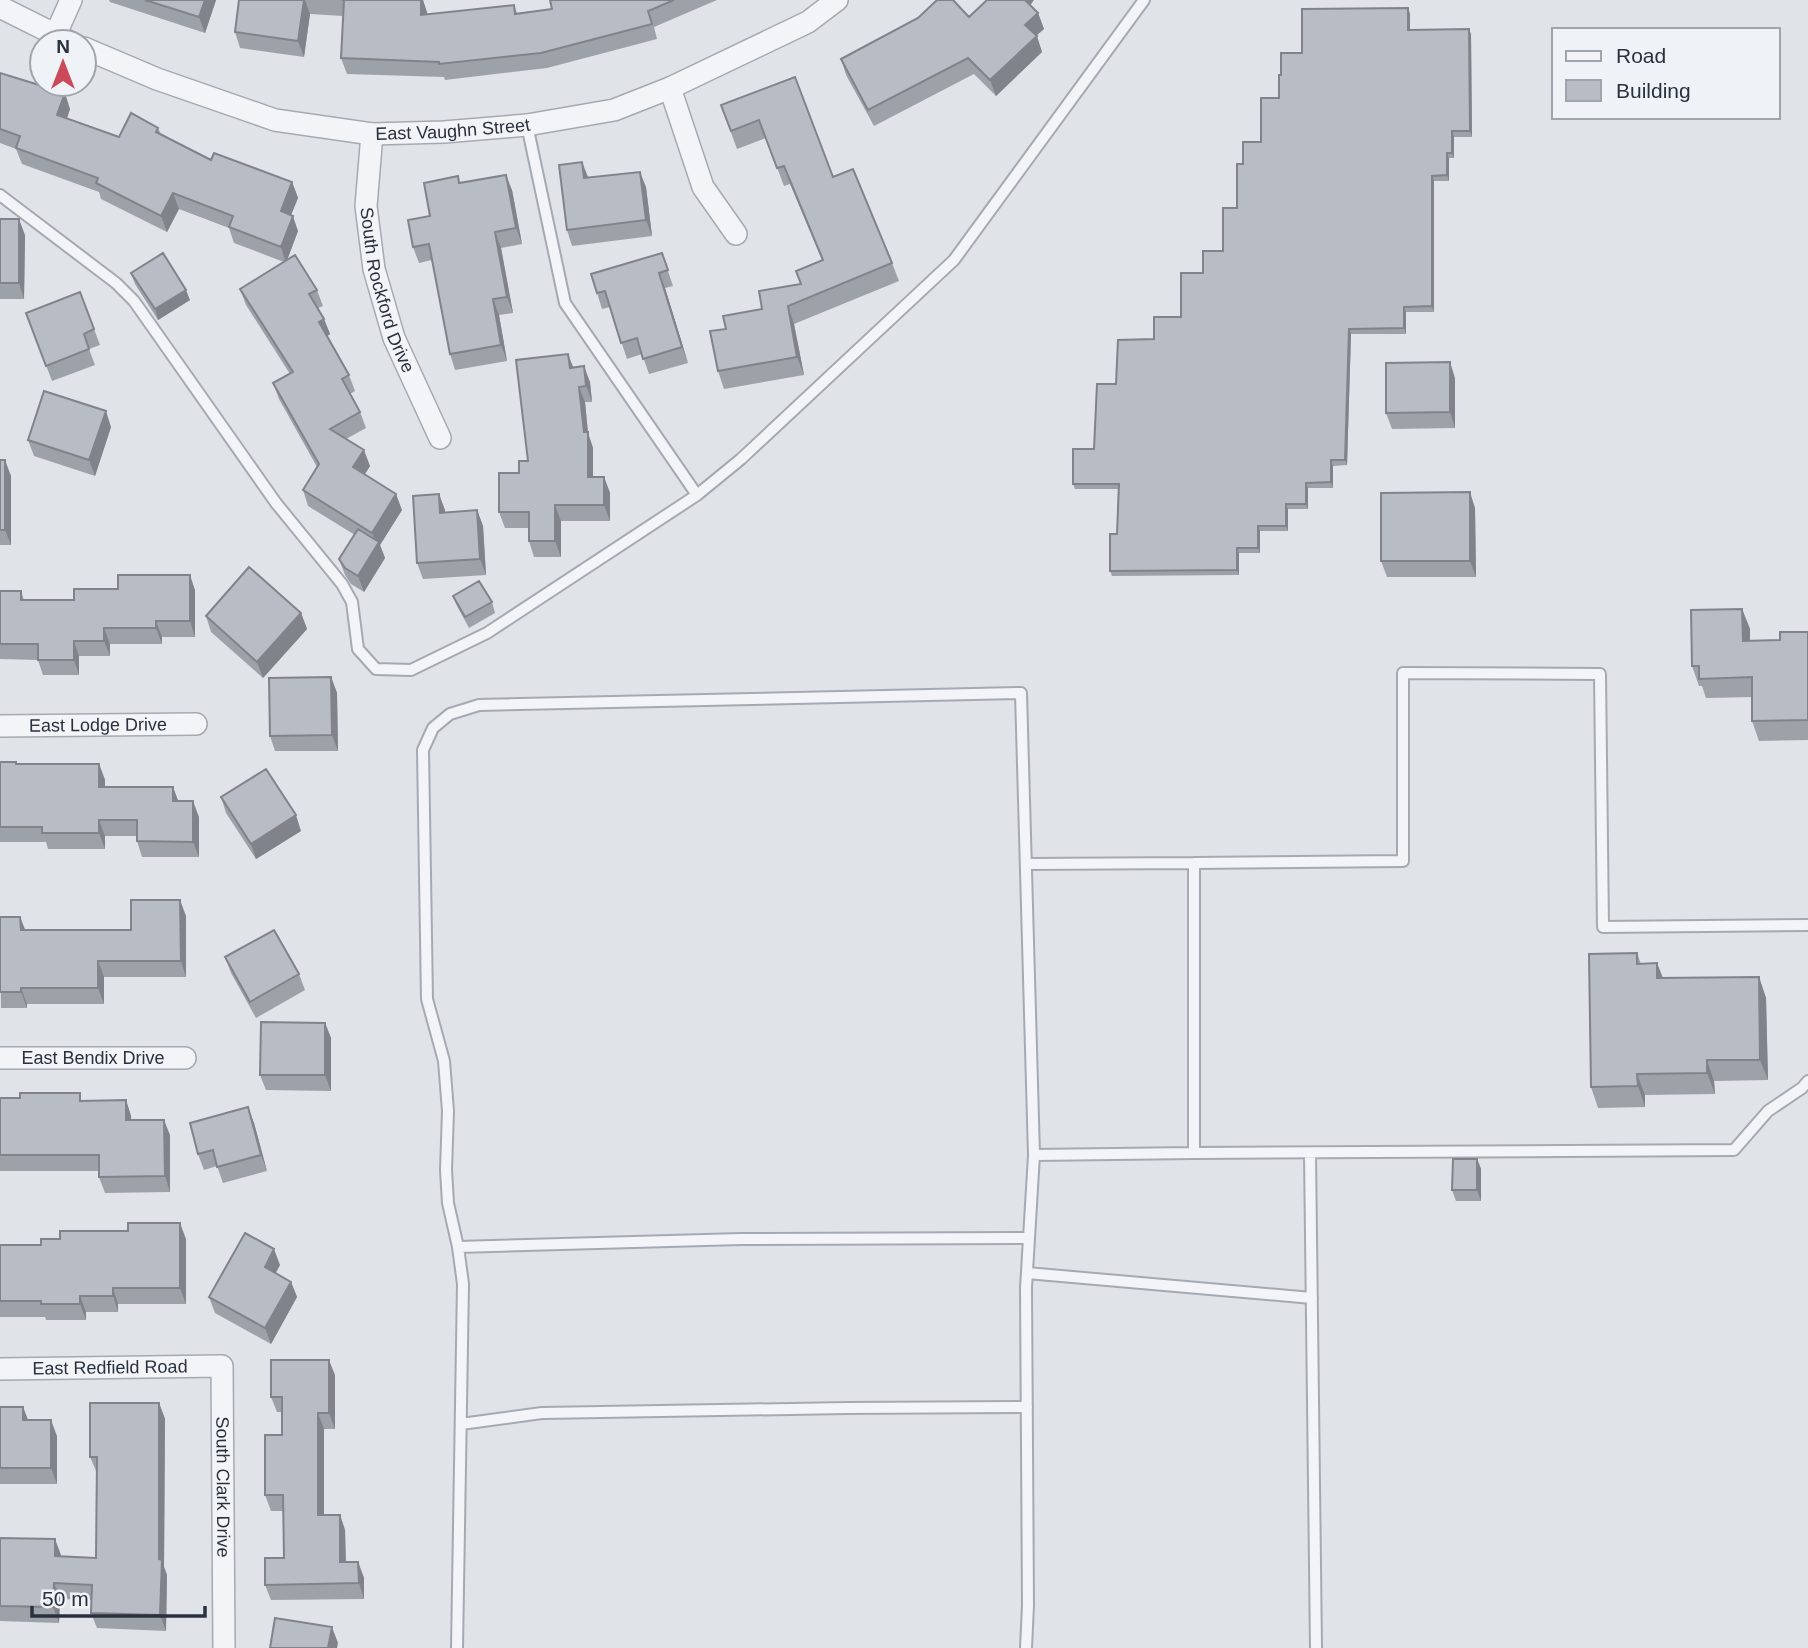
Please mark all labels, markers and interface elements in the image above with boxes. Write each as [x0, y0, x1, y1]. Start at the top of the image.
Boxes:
north arrow [28, 28, 98, 98]
legend [1552, 28, 1780, 119]
text: N [56, 36, 70, 57]
text: Road [1616, 44, 1666, 67]
text: Building [1616, 79, 1691, 102]
street label: East Vaughn Street [375, 115, 532, 144]
street label: South Rockford Drive [356, 206, 419, 376]
street label: East Lodge Drive [29, 714, 167, 736]
street label: East Bendix Drive [21, 1048, 165, 1068]
street label: East Redfield Road [32, 1356, 188, 1379]
street label: South Clark Drive [212, 1416, 233, 1558]
scale bar [32, 1574, 205, 1618]
text: 50 m [42, 1587, 89, 1610]

